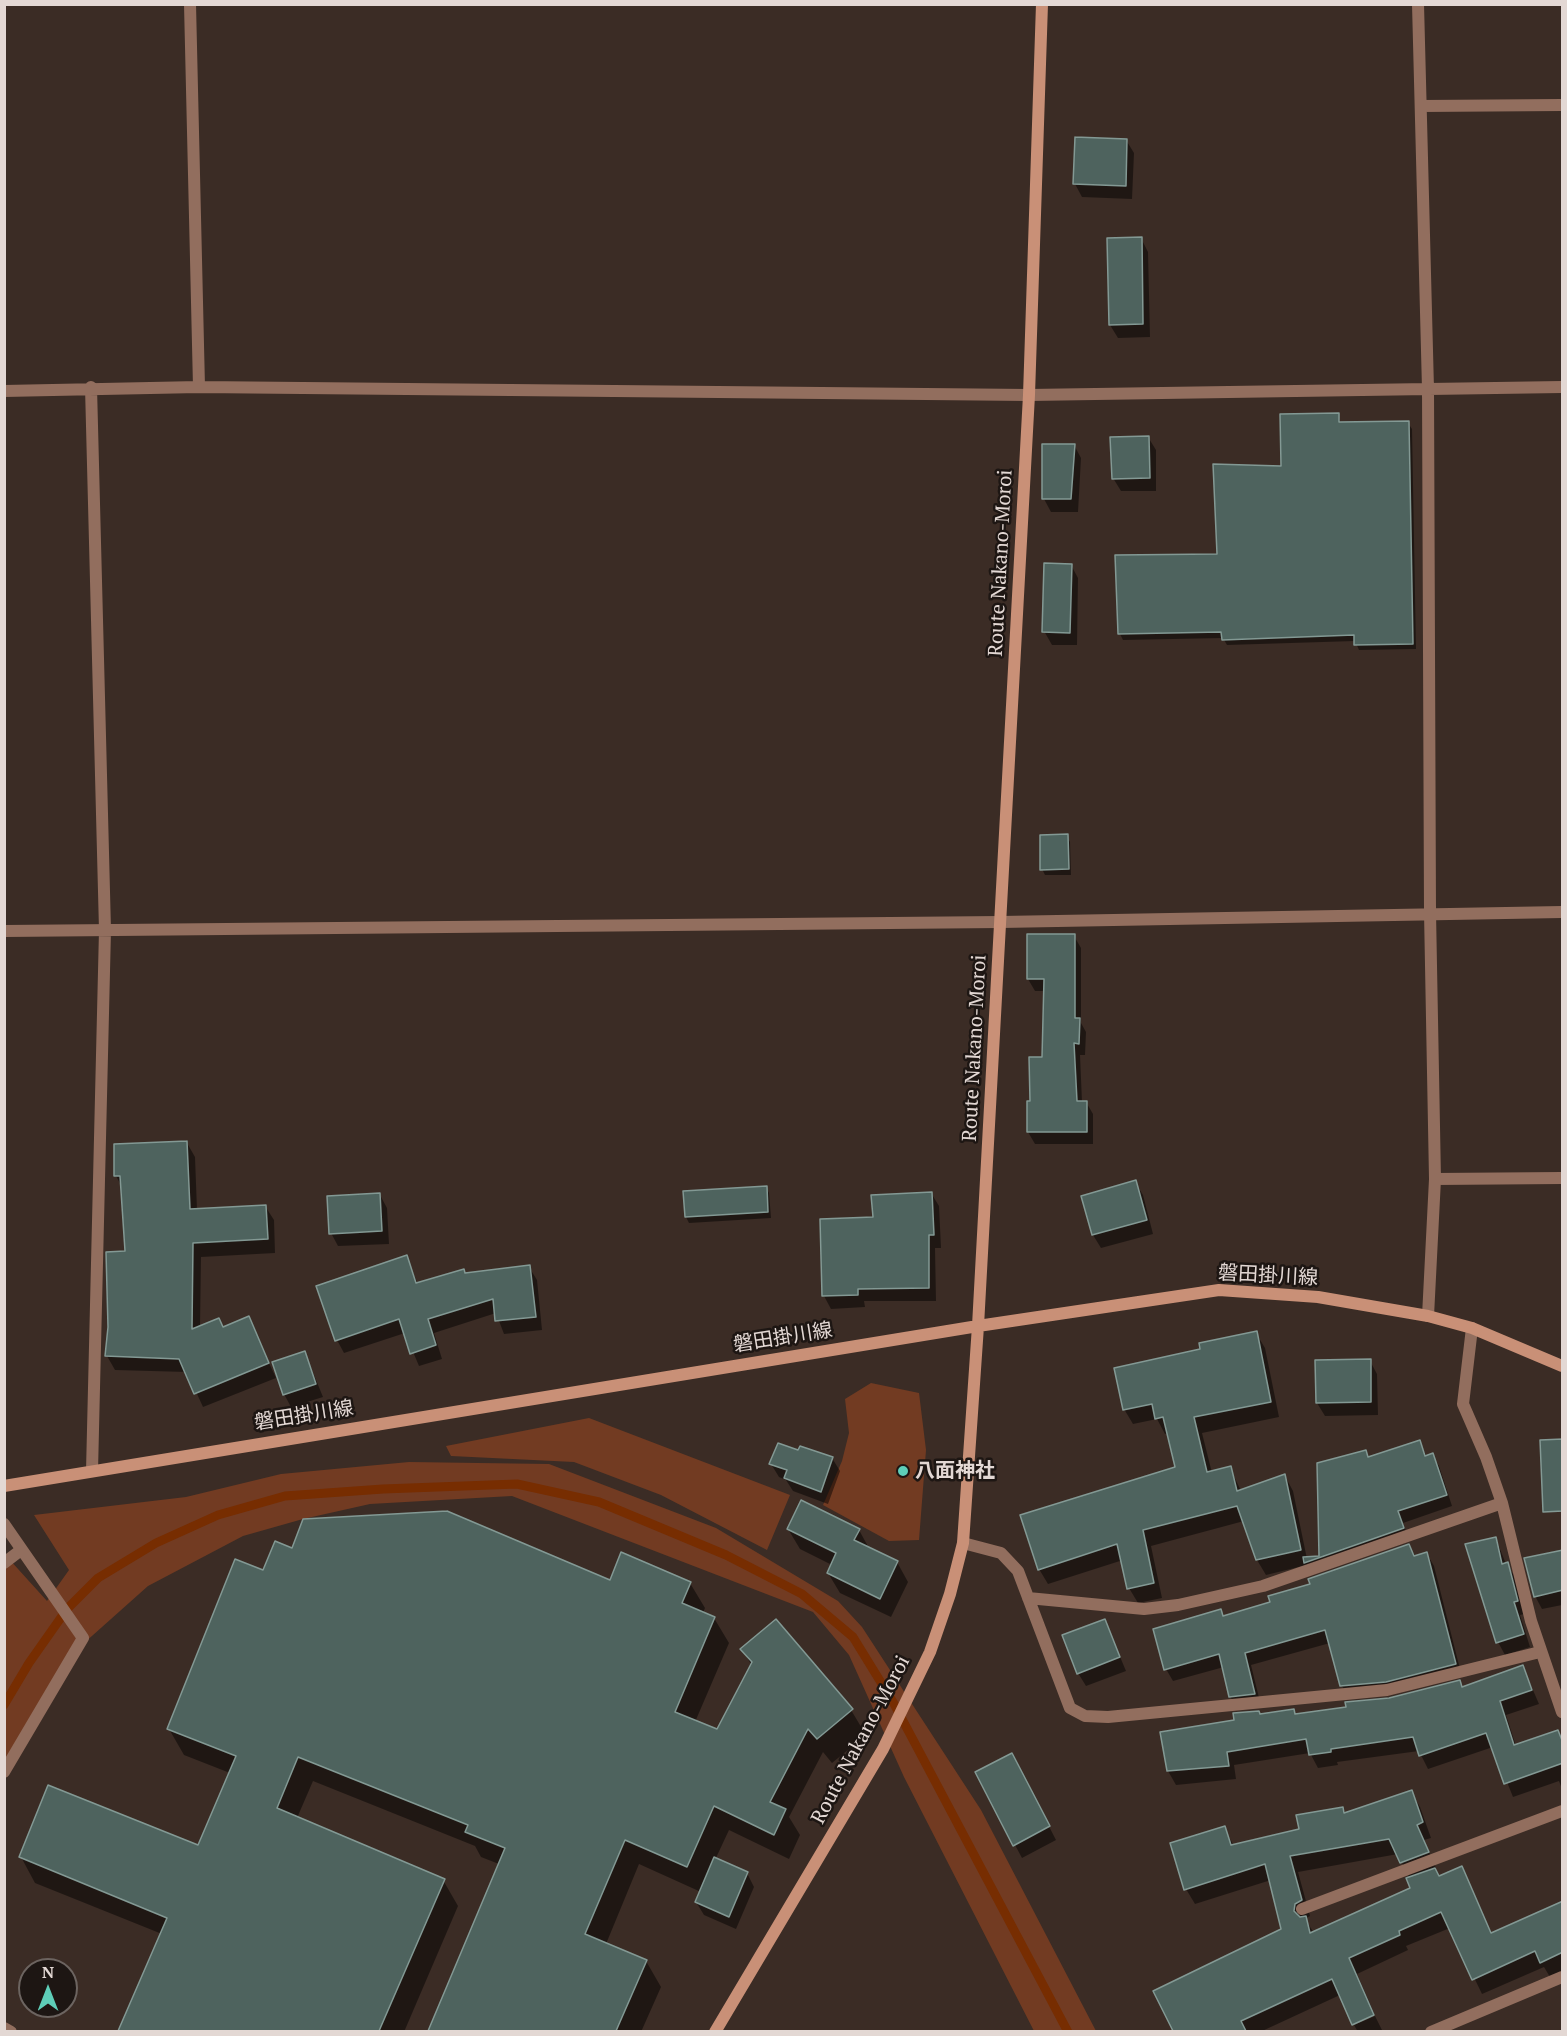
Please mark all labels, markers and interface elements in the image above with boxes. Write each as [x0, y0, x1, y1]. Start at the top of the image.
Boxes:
street label: Route Nakano-Moroi [984, 469, 1018, 657]
street label: Route Nakano-Moroi [958, 954, 992, 1142]
street label: 磐田掛川線 [1217, 1261, 1319, 1291]
street label: 磐田掛川線 [732, 1318, 834, 1358]
street label: 磐田掛川線 [253, 1396, 355, 1436]
place label: 八面神社 [915, 1459, 995, 1483]
marker: 八面神社 [896, 1464, 910, 1478]
street label: Route Nakano-Moroi [807, 1652, 915, 1828]
north arrow [18, 1958, 78, 2018]
text: N [42, 1961, 54, 1983]

